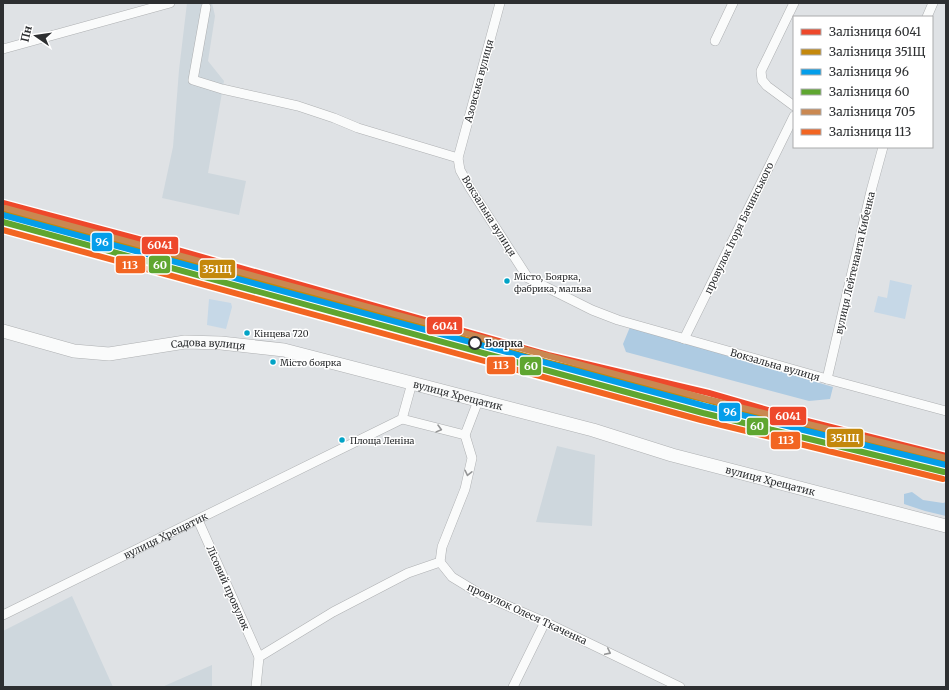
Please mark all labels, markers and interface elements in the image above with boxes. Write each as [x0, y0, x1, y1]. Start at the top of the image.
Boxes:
north arrow [16, 16, 56, 56]
legend [793, 16, 933, 148]
text: Пн [18, 24, 35, 43]
text: Залізниця 6041 [829, 24, 922, 39]
street label: Азовська вулиця [461, 38, 496, 125]
text: Залізниця 351Щ [829, 44, 926, 59]
text: Залізниця 96 [829, 64, 909, 79]
text: Залізниця 60 [829, 84, 910, 99]
text: Залізниця 705 [829, 104, 915, 119]
text: Залізниця 113 [829, 124, 912, 139]
street label: провулок Ігоря Бачинського [701, 160, 777, 296]
street label: Вокзальна вулиця [459, 173, 519, 259]
street label: вулиця Лейтенанта Кибенка [832, 190, 878, 336]
line badge: 96 [91, 232, 113, 252]
text: 96 [95, 235, 109, 249]
line badge: 6041 [141, 236, 179, 255]
text: 6041 [147, 238, 173, 252]
line badge: 113 [115, 255, 146, 274]
line badge: 60 [148, 255, 171, 274]
text: 113 [122, 258, 138, 272]
text: 60 [153, 258, 167, 272]
line badge: 351Щ [199, 259, 236, 279]
text: 351Щ [202, 262, 232, 276]
place label: Місто, Боярка, фабрика, мальва [514, 271, 592, 295]
marker: Місто, Боярка, фабрика, мальва [502, 276, 512, 286]
line badge: 6041 [426, 316, 463, 335]
text: 6041 [432, 319, 458, 333]
marker: Кінцева 720 [242, 328, 252, 338]
place label: Кінцева 720 [254, 328, 309, 339]
street label: Садова вулиця [170, 335, 246, 352]
marker: Боярка [468, 336, 482, 350]
place label: Боярка [485, 337, 523, 350]
street label: Вокзальна вулиця [729, 346, 821, 384]
line badge: 113 [486, 356, 516, 375]
line badge: 60 [519, 356, 542, 376]
marker: Місто боярка [268, 357, 278, 367]
place label: Місто боярка [280, 357, 341, 368]
text: 113 [493, 358, 509, 372]
text: 60 [524, 359, 538, 373]
street label: вулиця Хрещатик [412, 377, 505, 413]
line badge: 96 [718, 402, 741, 422]
text: 96 [723, 405, 737, 419]
line badge: 6041 [769, 406, 807, 426]
text: 6041 [775, 409, 801, 423]
line badge: 60 [746, 417, 769, 436]
text: 60 [750, 419, 764, 433]
one-way arrow [436, 424, 443, 432]
line badge: 351Щ [826, 428, 864, 448]
line badge: 113 [770, 431, 801, 450]
text: 351Щ [830, 431, 860, 445]
text: 113 [778, 433, 794, 447]
marker: Площа Леніна [337, 435, 347, 445]
place label: Площа Леніна [350, 435, 415, 446]
street label: вулиця Хрещатик [724, 463, 817, 499]
one-way arrow [465, 470, 473, 476]
street label: вулиця Хрещатик [121, 509, 210, 561]
street label: Лісовий провулок [204, 544, 253, 633]
street label: провулок Олеся Ткаченка [465, 580, 590, 648]
one-way arrow [604, 647, 612, 655]

